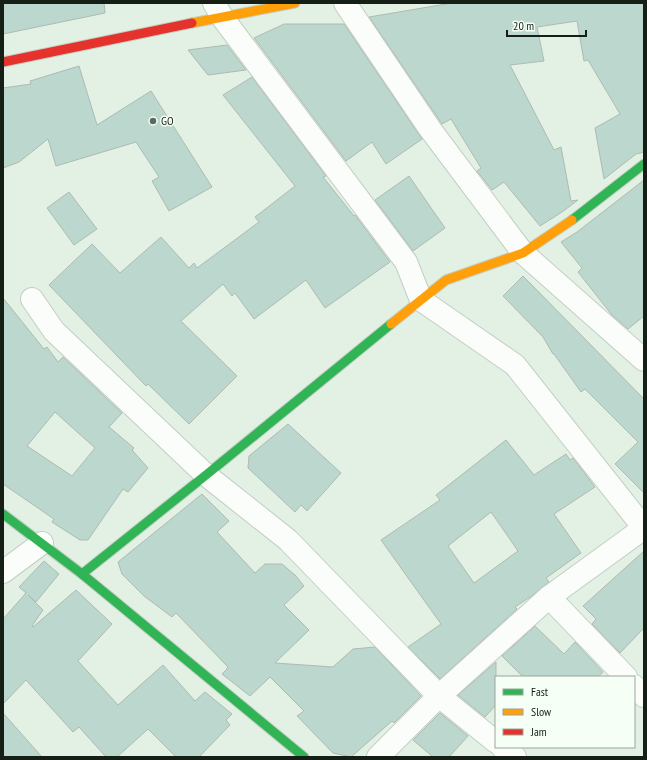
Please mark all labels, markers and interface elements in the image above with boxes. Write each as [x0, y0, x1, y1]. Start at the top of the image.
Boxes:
scale bar [507, 12, 586, 38]
text: 20 m [513, 18, 534, 33]
place label: GO [161, 113, 174, 128]
marker: GO [148, 116, 158, 126]
legend [495, 676, 635, 748]
text: Fast [531, 684, 549, 699]
text: Slow [531, 704, 552, 719]
text: Jam [530, 724, 547, 739]

